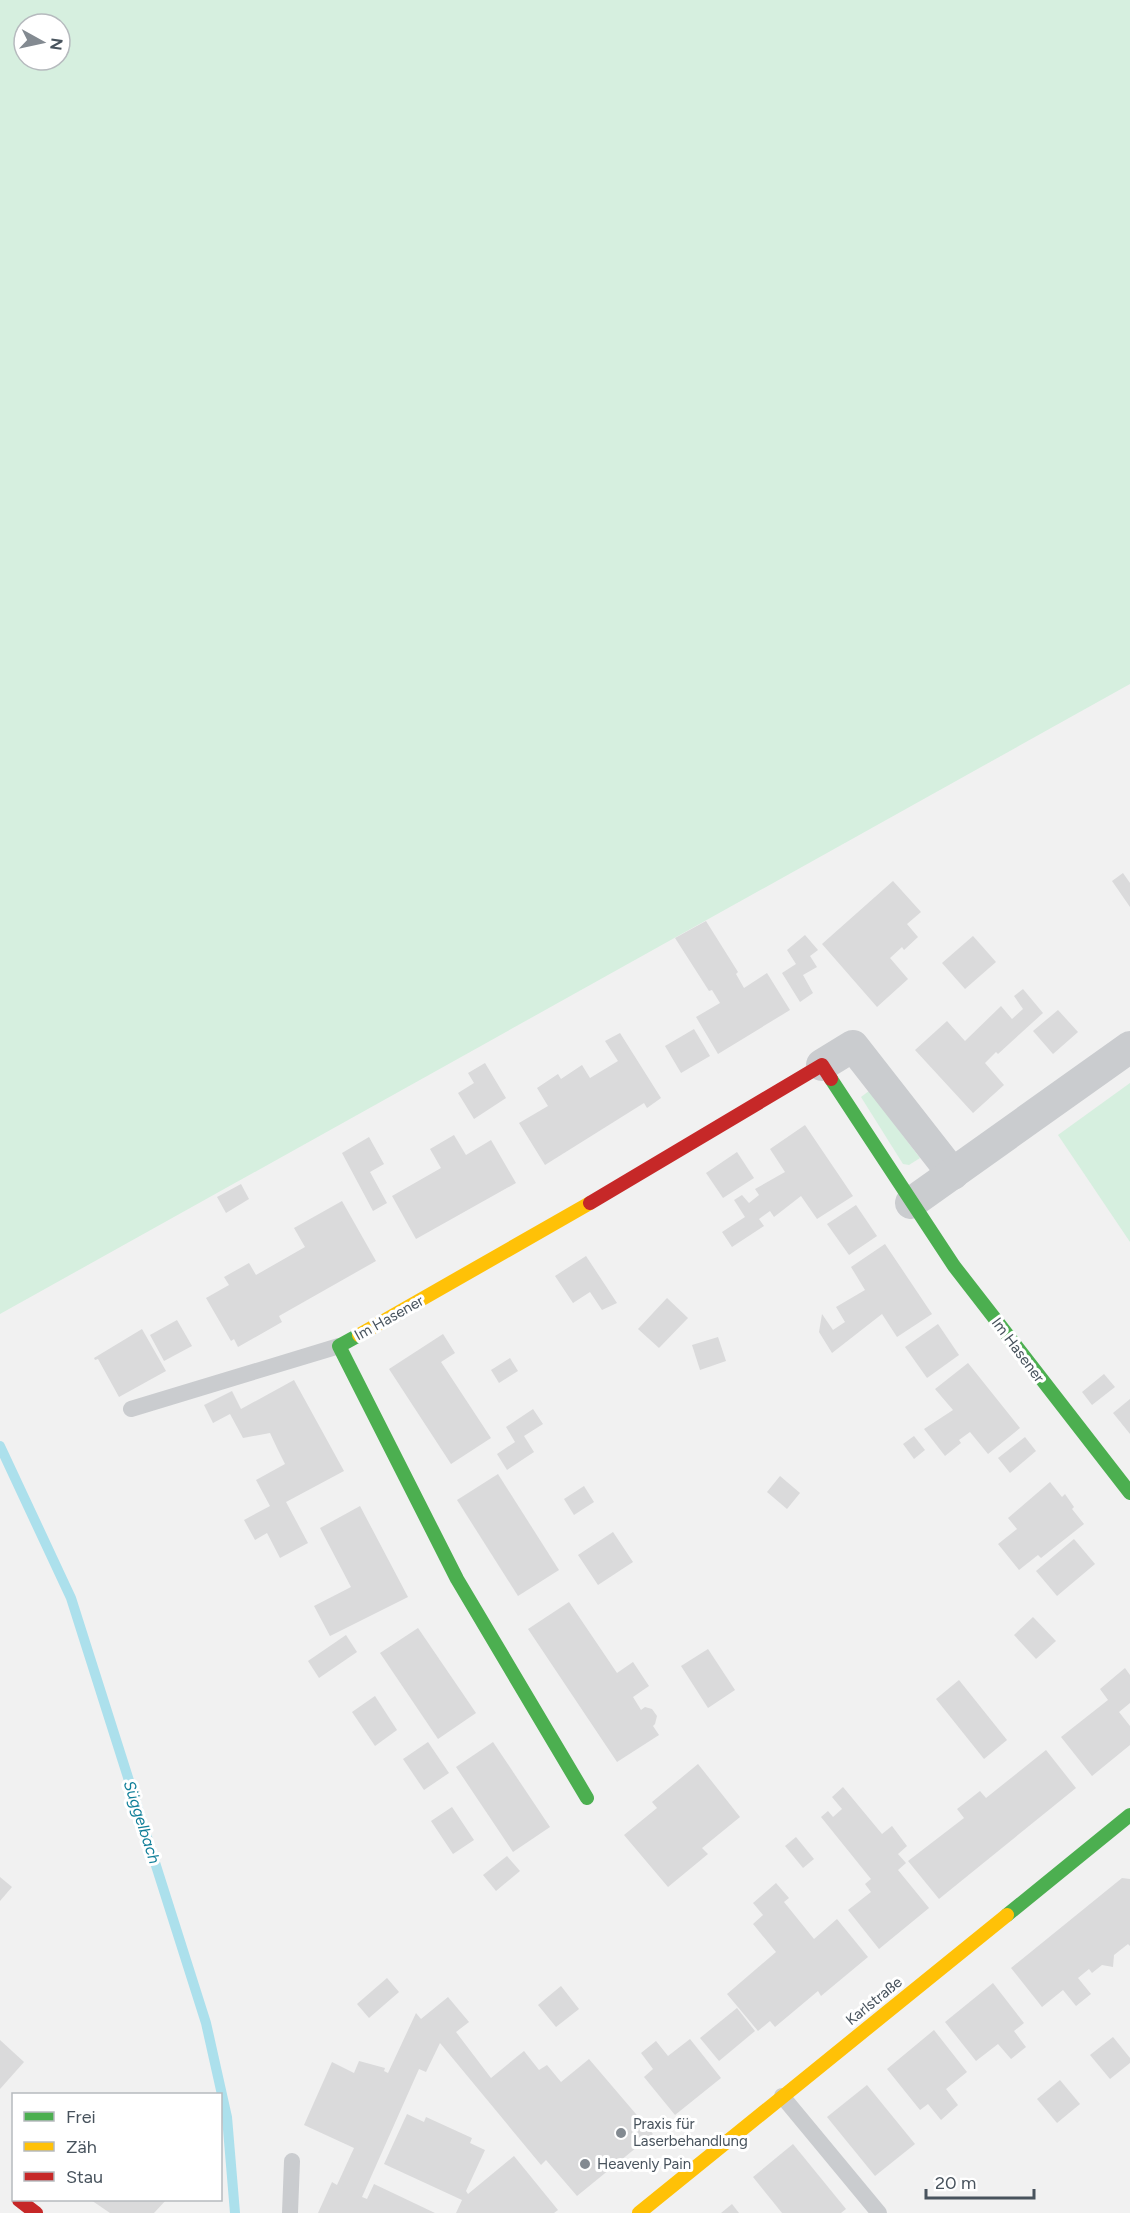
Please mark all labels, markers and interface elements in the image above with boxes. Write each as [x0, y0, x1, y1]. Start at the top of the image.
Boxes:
north arrow [12, 12, 72, 72]
text: N [46, 37, 67, 51]
street label: Im Hasener [351, 1292, 427, 1344]
street label: Im Hasener [988, 1314, 1048, 1386]
water label: Süggelbach [120, 1778, 164, 1866]
street label: Karlstraße [842, 1973, 906, 2029]
legend [12, 2093, 222, 2201]
text: Frei [66, 2106, 96, 2128]
place label: Praxis für Laserbehandlung [633, 2115, 748, 2150]
marker: Praxis für Laserbehandlung [614, 2126, 628, 2140]
text: Zäh [66, 2136, 97, 2158]
place label: Heavenly Pain [597, 2155, 691, 2173]
marker: Heavenly Pain [578, 2157, 592, 2171]
scale bar [926, 2162, 1034, 2200]
text: Stau [66, 2166, 103, 2188]
text: 20 m [935, 2172, 976, 2194]

